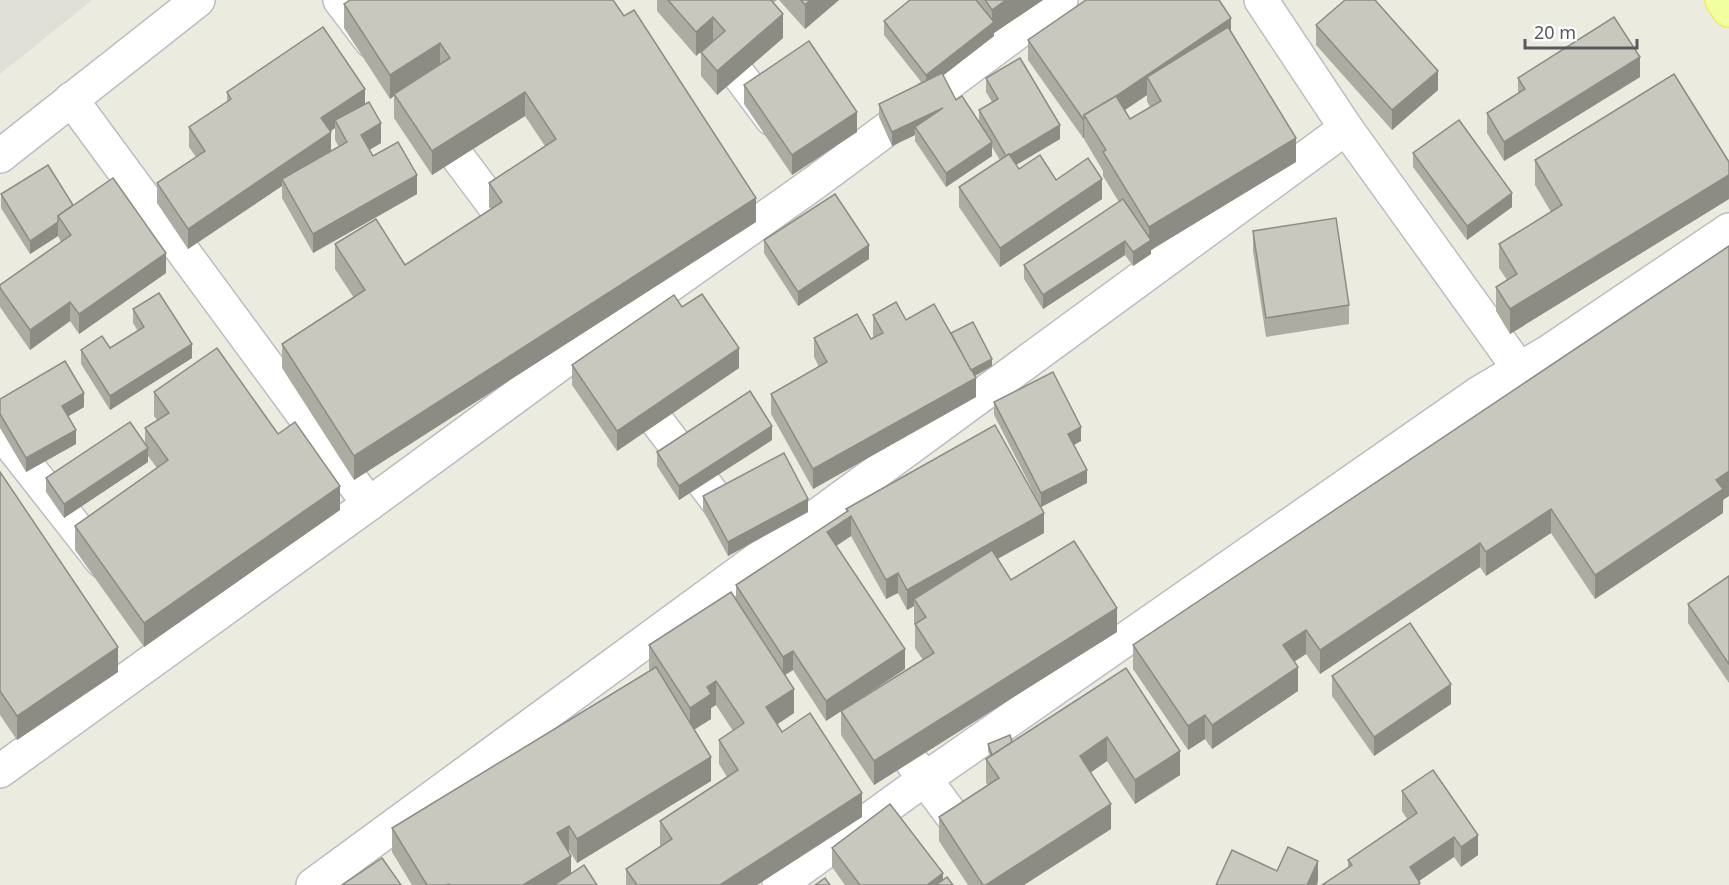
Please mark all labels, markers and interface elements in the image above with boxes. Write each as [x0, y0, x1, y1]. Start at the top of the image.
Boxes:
scale bar [1525, 12, 1638, 50]
text: 20 m [1534, 20, 1576, 44]

